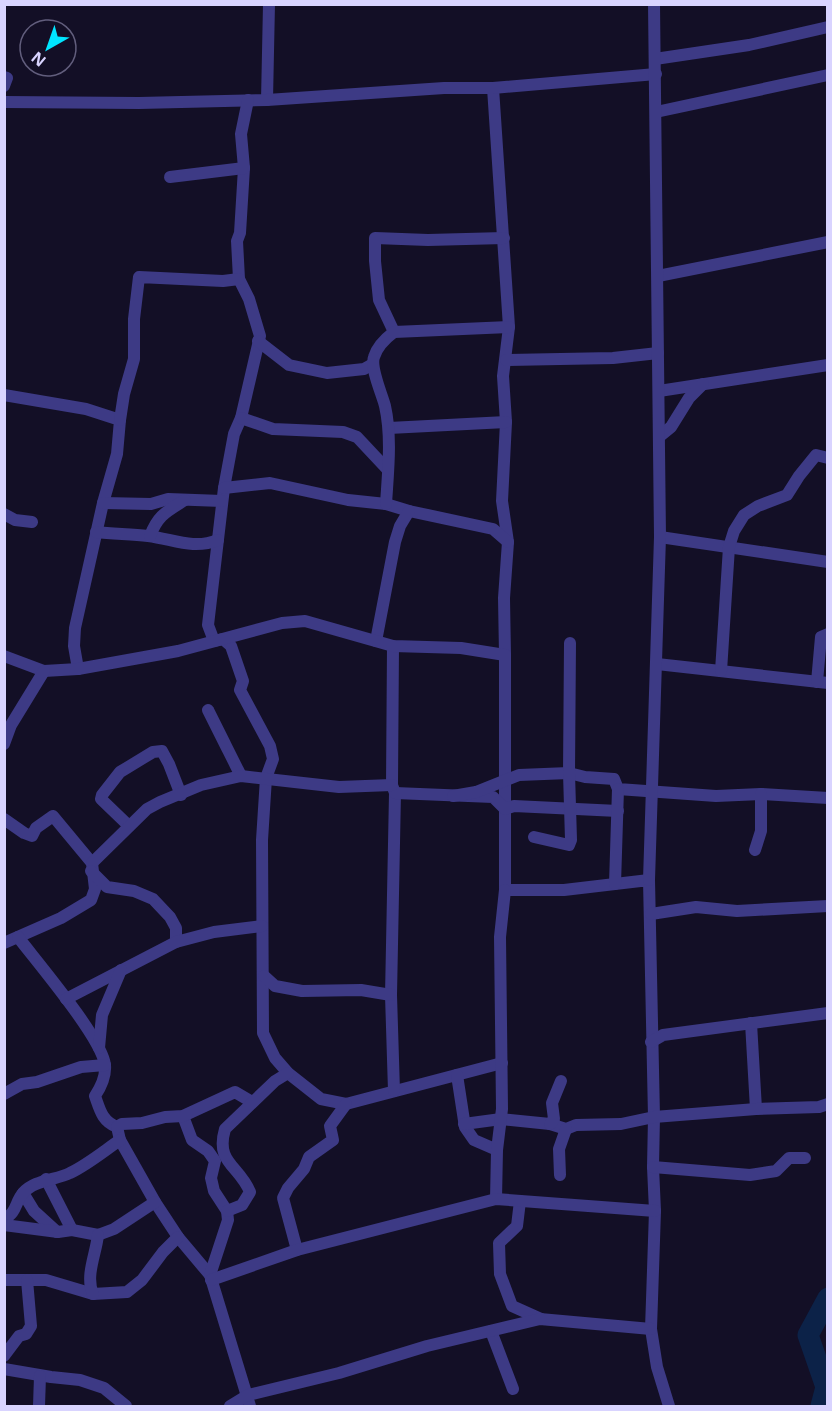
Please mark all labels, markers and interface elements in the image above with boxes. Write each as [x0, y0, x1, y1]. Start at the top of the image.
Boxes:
north arrow [18, 18, 78, 78]
text: N [26, 47, 50, 72]

